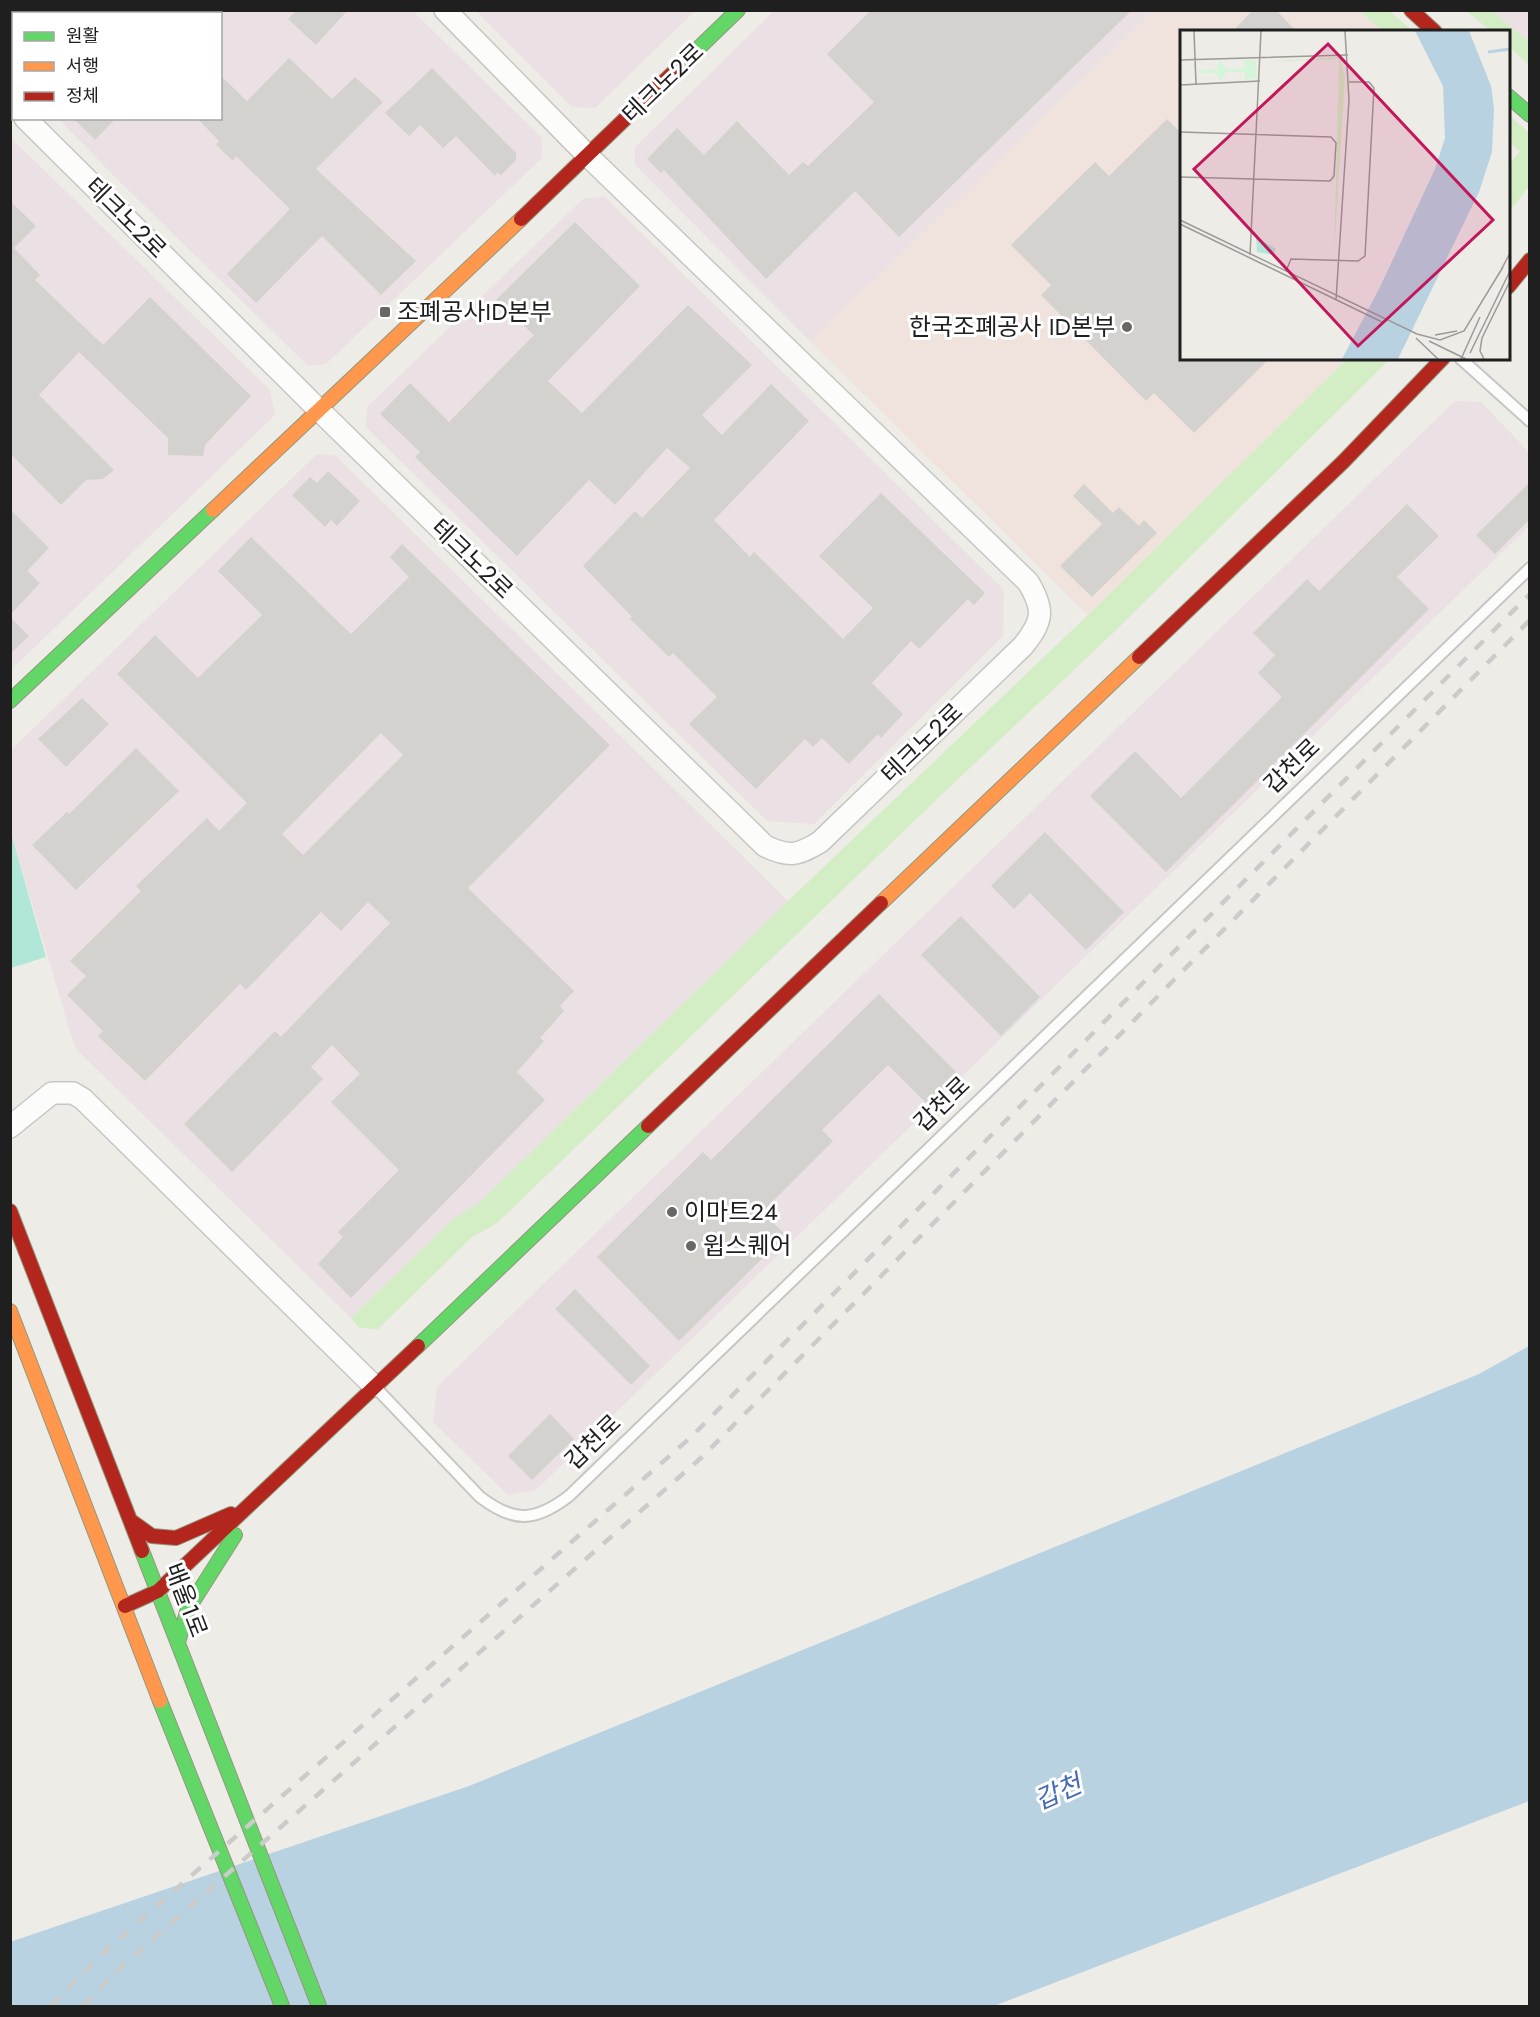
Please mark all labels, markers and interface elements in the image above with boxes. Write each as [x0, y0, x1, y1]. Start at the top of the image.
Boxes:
legend [12, 12, 222, 120]
text: 원활 [66, 23, 99, 49]
inset map [1180, 30, 1510, 360]
street label: 테크노2로 [614, 35, 711, 131]
text: 서행 [66, 53, 99, 79]
text: 정체 [66, 83, 99, 109]
street label: 테크노2로 [78, 169, 175, 266]
place label: 조폐공사ID본부 [397, 294, 552, 329]
marker: 조폐공사ID본부 [378, 305, 392, 319]
place label: 한국조폐공사 ID본부 [909, 309, 1115, 344]
marker: 한국조폐공사 ID본부 [1120, 320, 1134, 334]
street label: 테크노2로 [424, 511, 521, 607]
street label: 테크노2로 [873, 695, 970, 791]
street label: 갑천로 [1256, 730, 1328, 801]
street label: 갑천로 [906, 1068, 978, 1139]
place label: 이마트24 [684, 1194, 778, 1229]
marker: 이마트24 [665, 1205, 679, 1219]
place label: 윕스퀘어 [703, 1228, 791, 1263]
marker: 윕스퀘어 [684, 1239, 698, 1253]
street label: 갑천로 [557, 1406, 629, 1477]
street label: 배울1로 [156, 1558, 217, 1642]
water label: 갑천 [1028, 1764, 1090, 1819]

